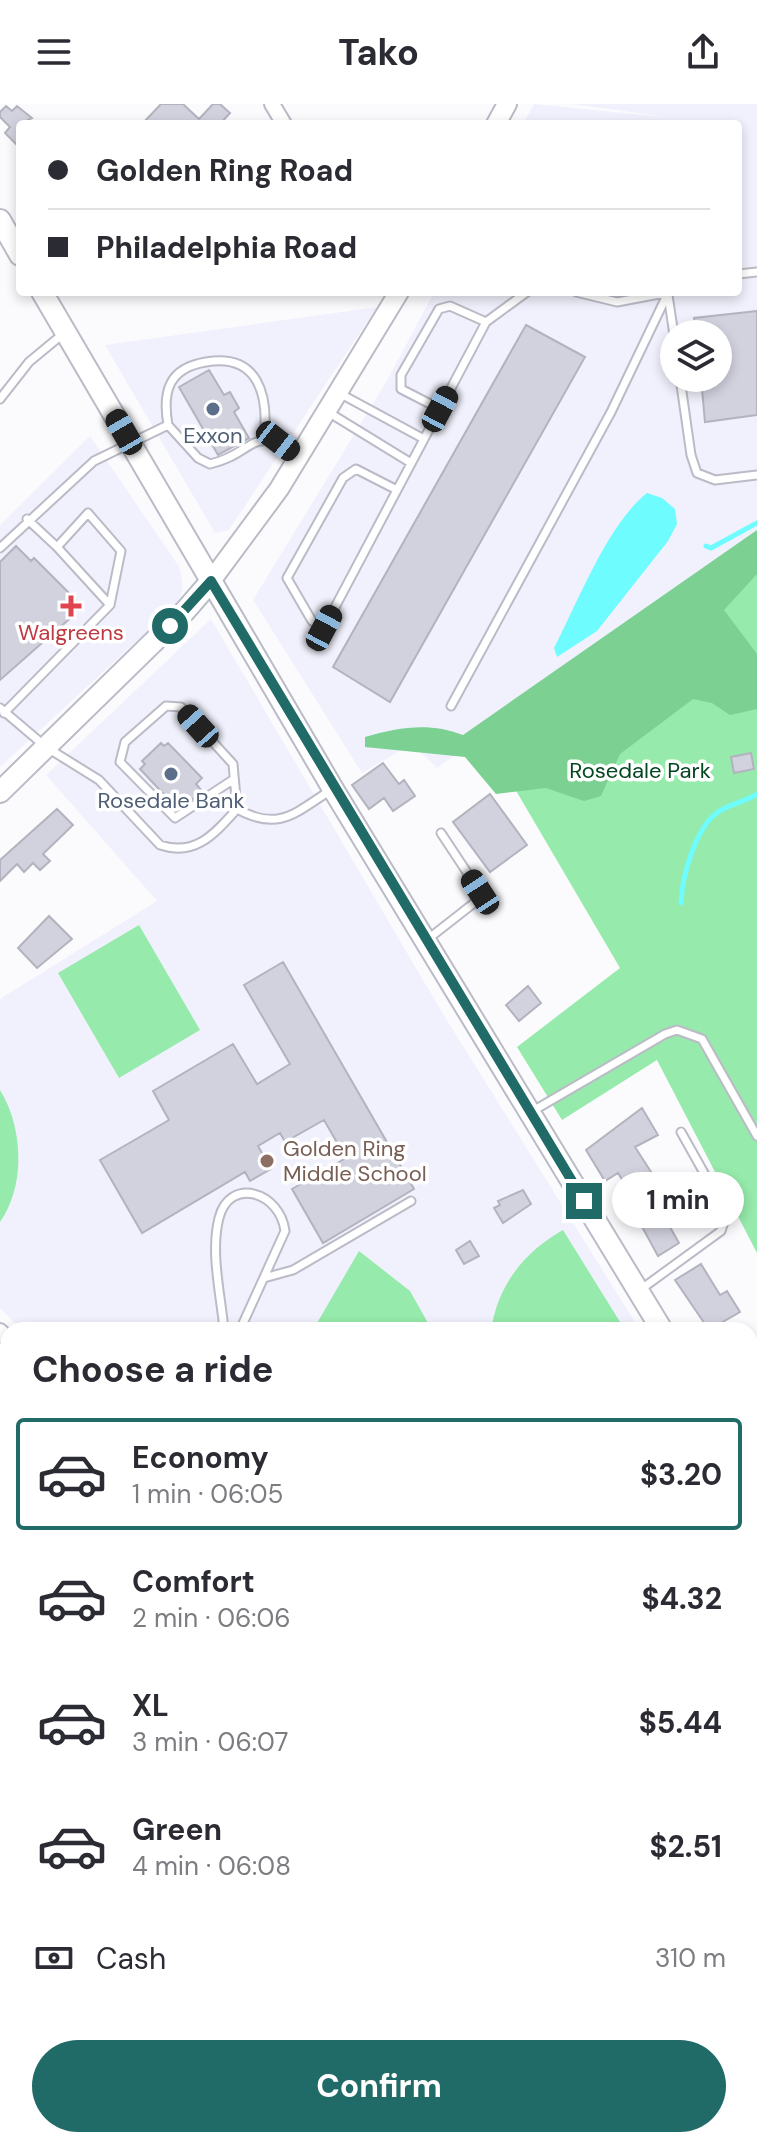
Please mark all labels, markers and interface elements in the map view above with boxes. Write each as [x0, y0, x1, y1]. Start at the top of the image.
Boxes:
text: Tako [338, 29, 419, 76]
icon: menu [32, 30, 76, 74]
icon: share [681, 30, 725, 74]
text: Golden Ring Road [96, 151, 353, 190]
text: Philadelphia Road [96, 228, 357, 267]
map controls [660, 320, 732, 392]
button: layers [660, 320, 732, 392]
car [418, 382, 462, 436]
marker: Exxon [204, 400, 222, 418]
car [102, 405, 146, 459]
car [252, 417, 304, 465]
place label: Exxon [183, 421, 243, 450]
marker: Walgreens [62, 597, 80, 615]
car [302, 601, 346, 655]
route start [152, 608, 188, 644]
place label: Walgreens [18, 618, 124, 647]
car [173, 700, 223, 752]
park label: Rosedale Park [569, 756, 711, 785]
marker: Rosedale Bank [162, 765, 180, 783]
place label: Rosedale Bank [98, 786, 244, 815]
car [457, 865, 503, 919]
place label: Golden Ring Middle School [283, 1134, 427, 1188]
marker: Golden Ring Middle School [258, 1152, 276, 1170]
callout: 1 min [612, 1173, 744, 1229]
route end [566, 1183, 602, 1219]
text: 1 min [646, 1183, 710, 1217]
text: Choose a ride [32, 1346, 273, 1393]
icon: car [36, 1438, 108, 1510]
text: Economy [132, 1438, 269, 1477]
text: $3.20 [640, 1455, 722, 1494]
text: 1 min · 06:05 [132, 1477, 283, 1511]
icon: car [36, 1562, 108, 1634]
text: Comfort [132, 1562, 255, 1601]
text: $4.32 [641, 1579, 722, 1618]
text: 2 min · 06:06 [132, 1601, 291, 1635]
icon: car [36, 1686, 108, 1758]
text: XL [132, 1686, 169, 1725]
text: $5.44 [639, 1703, 722, 1742]
text: 3 min · 06:07 [132, 1725, 288, 1759]
icon: car [36, 1810, 108, 1882]
text: Green [132, 1810, 222, 1849]
text: $2.51 [649, 1827, 722, 1866]
text: 4 min · 06:08 [132, 1849, 291, 1883]
icon: cash [32, 1936, 76, 1980]
text: Cash [96, 1939, 166, 1978]
text: 310 m [655, 1941, 726, 1975]
button: Confirm [32, 2040, 726, 2132]

